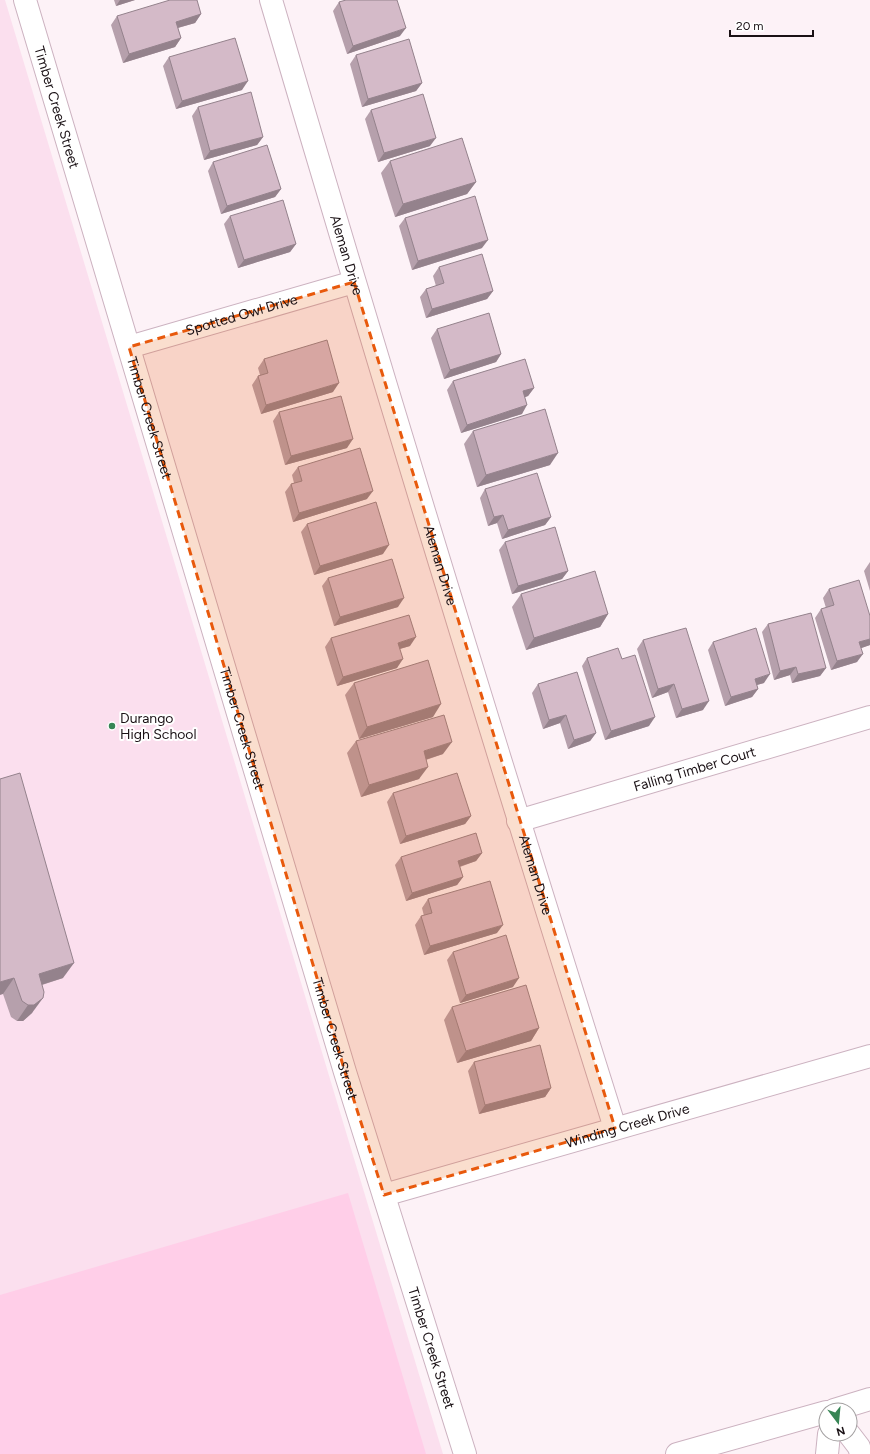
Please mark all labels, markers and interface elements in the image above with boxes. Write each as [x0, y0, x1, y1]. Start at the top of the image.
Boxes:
scale bar [730, 12, 813, 38]
text: 20 m [736, 19, 764, 33]
street label: Timber Creek Street [30, 44, 83, 171]
street label: Aleman Drive [326, 213, 366, 298]
street label: Spotted Owl Drive [184, 291, 300, 339]
street label: Timber Creek Street [123, 355, 175, 481]
street label: Aleman Drive [420, 523, 460, 608]
street label: Timber Creek Street [216, 665, 268, 792]
place label: Durango High School [120, 710, 197, 743]
marker: Durango High School [107, 721, 117, 731]
street label: Falling Timber Court [631, 743, 758, 795]
street label: Aleman Drive [515, 833, 556, 917]
street label: Timber Creek Street [308, 976, 361, 1102]
street label: Winding Creek Drive [563, 1100, 692, 1152]
street label: Timber Creek Street [404, 1285, 458, 1411]
north arrow [818, 1402, 858, 1442]
text: N [835, 1424, 847, 1439]

